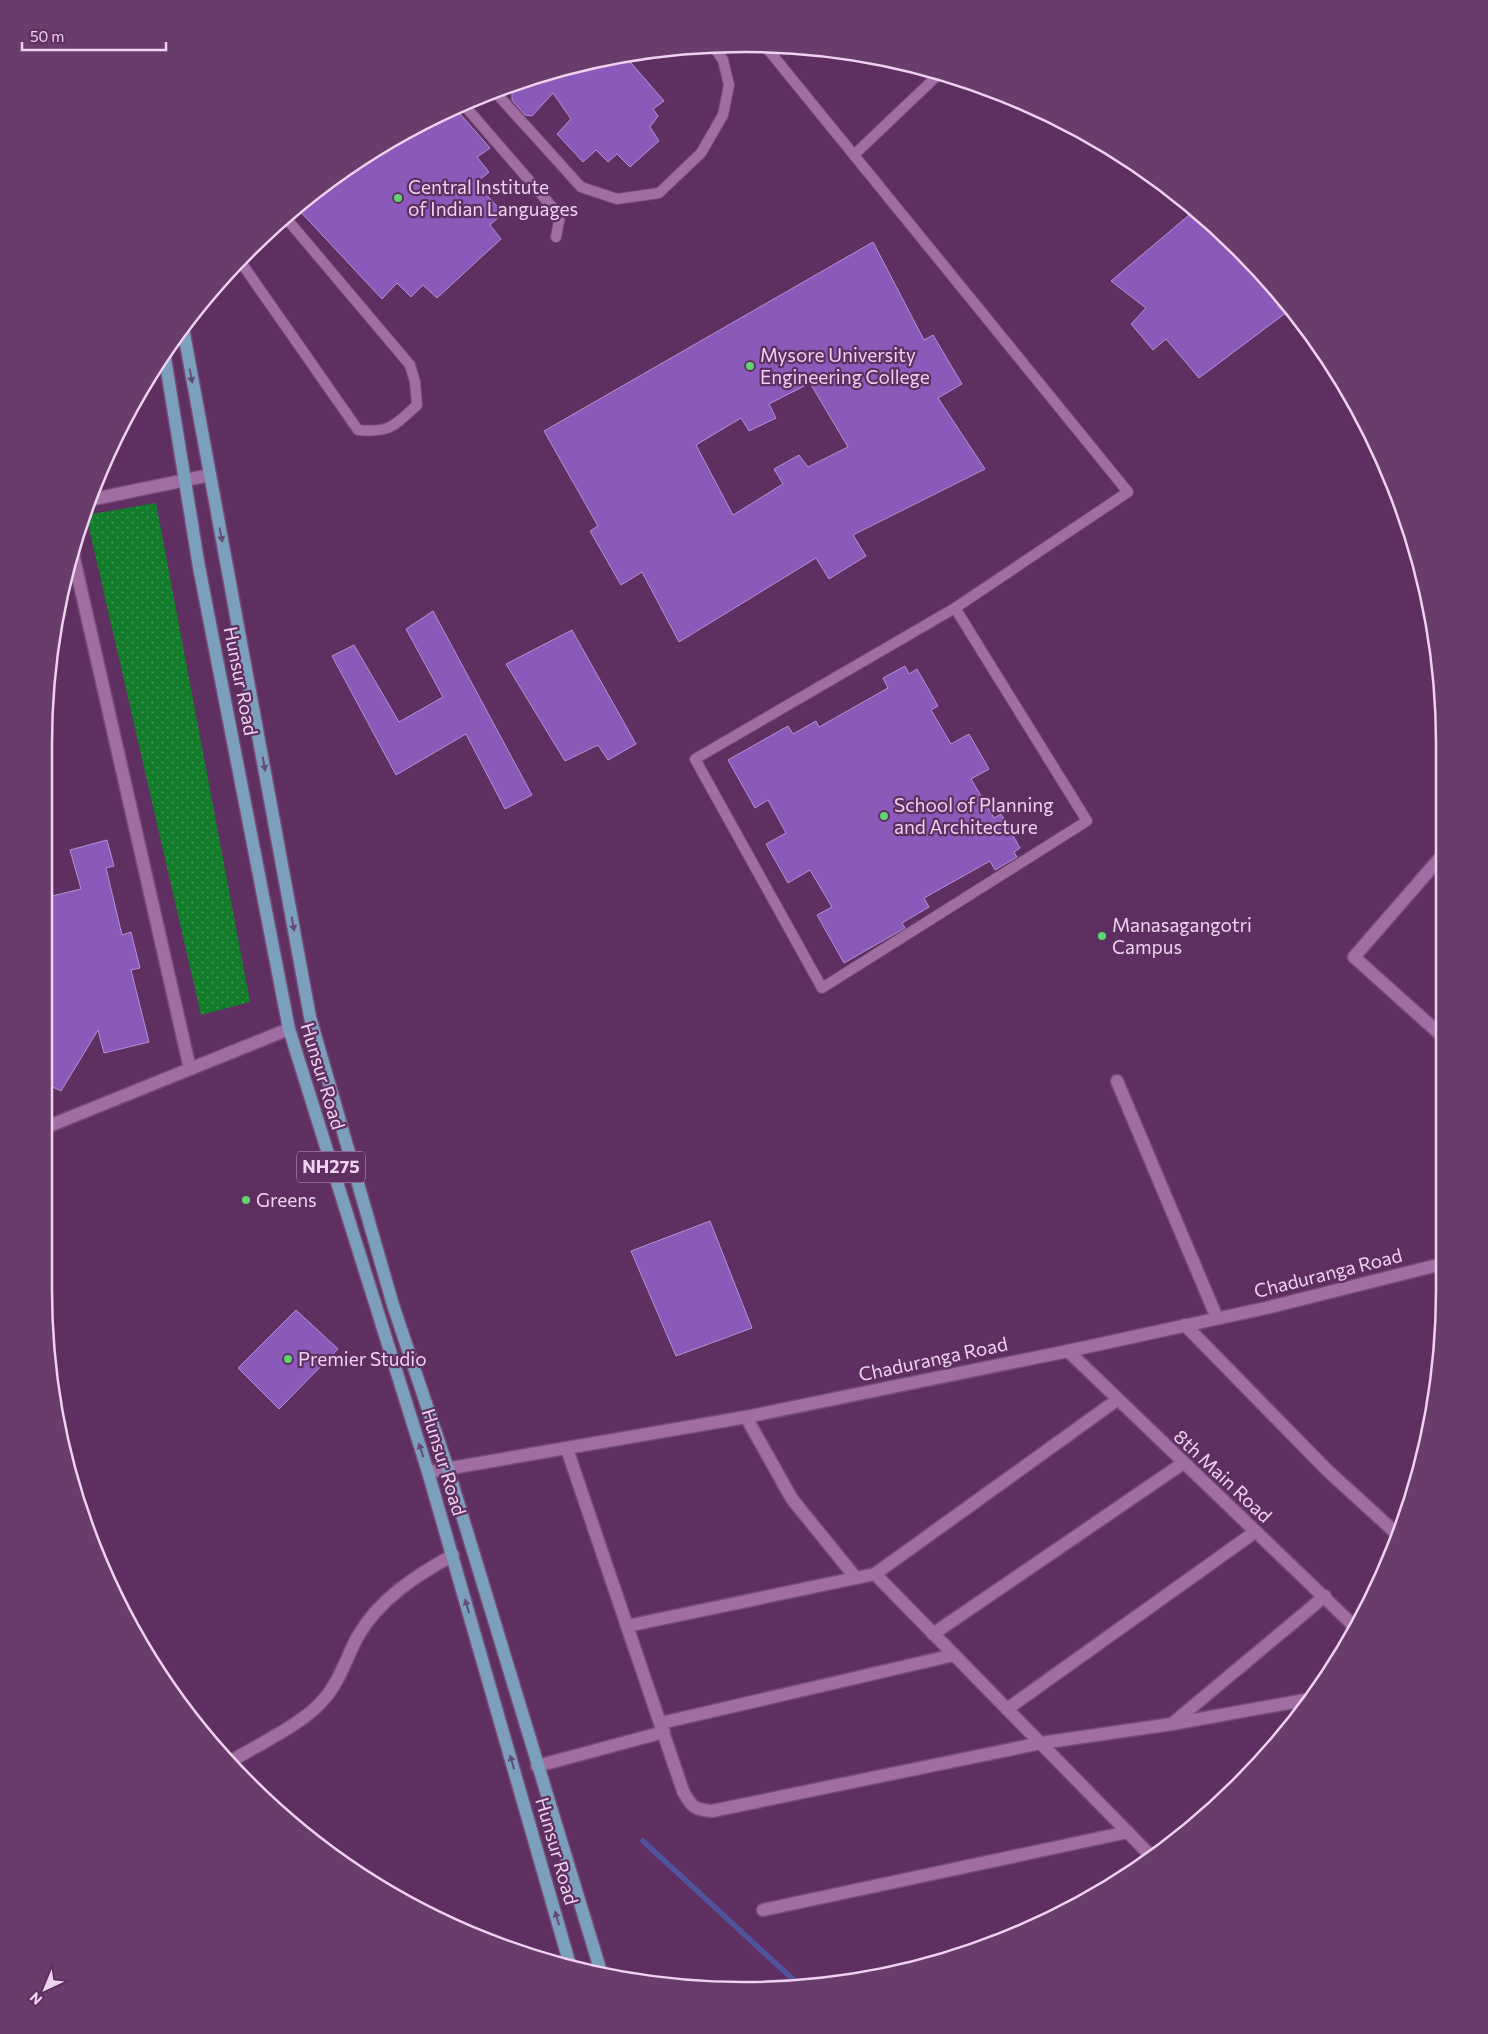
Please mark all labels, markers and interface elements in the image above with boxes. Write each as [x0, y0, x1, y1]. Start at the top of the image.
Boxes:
scale bar [22, 20, 166, 52]
text: 50 m [30, 27, 64, 45]
place label: Central Institute of Indian Languages [408, 175, 578, 220]
marker: Central Institute of Indian Languages [392, 192, 404, 204]
place label: Mysore University Engineering College [760, 343, 930, 388]
marker: Mysore University Engineering College [744, 360, 756, 372]
one-way arrow [188, 368, 196, 384]
one-way arrow [217, 528, 225, 543]
street label: Hunsur Road [220, 624, 263, 737]
one-way arrow [261, 756, 269, 772]
place label: School of Planning and Architecture [894, 793, 1053, 838]
marker: School of Planning and Architecture [878, 810, 890, 822]
place label: Manasagangotri Campus [1112, 913, 1252, 958]
one-way arrow [290, 916, 298, 932]
marker: Manasagangotri Campus [1096, 930, 1108, 942]
street label: Hunsur Road [296, 1020, 351, 1132]
road number: NH275 [297, 1152, 365, 1182]
place label: Greens [256, 1188, 317, 1211]
marker: Greens [240, 1194, 252, 1206]
street label: Chaduranga Road [1251, 1243, 1404, 1302]
street label: Chaduranga Road [856, 1331, 1010, 1386]
place label: Premier Studio [298, 1347, 426, 1370]
marker: Premier Studio [282, 1353, 294, 1365]
street label: Hunsur Road [417, 1406, 472, 1518]
street label: 8th Main Road [1170, 1424, 1277, 1527]
one-way arrow [417, 1442, 425, 1457]
one-way arrow [463, 1598, 471, 1613]
one-way arrow [508, 1754, 516, 1769]
street label: Hunsur Road [531, 1795, 584, 1907]
one-way arrow [552, 1911, 560, 1926]
north arrow [20, 1964, 70, 2014]
text: N [26, 1989, 45, 2008]

